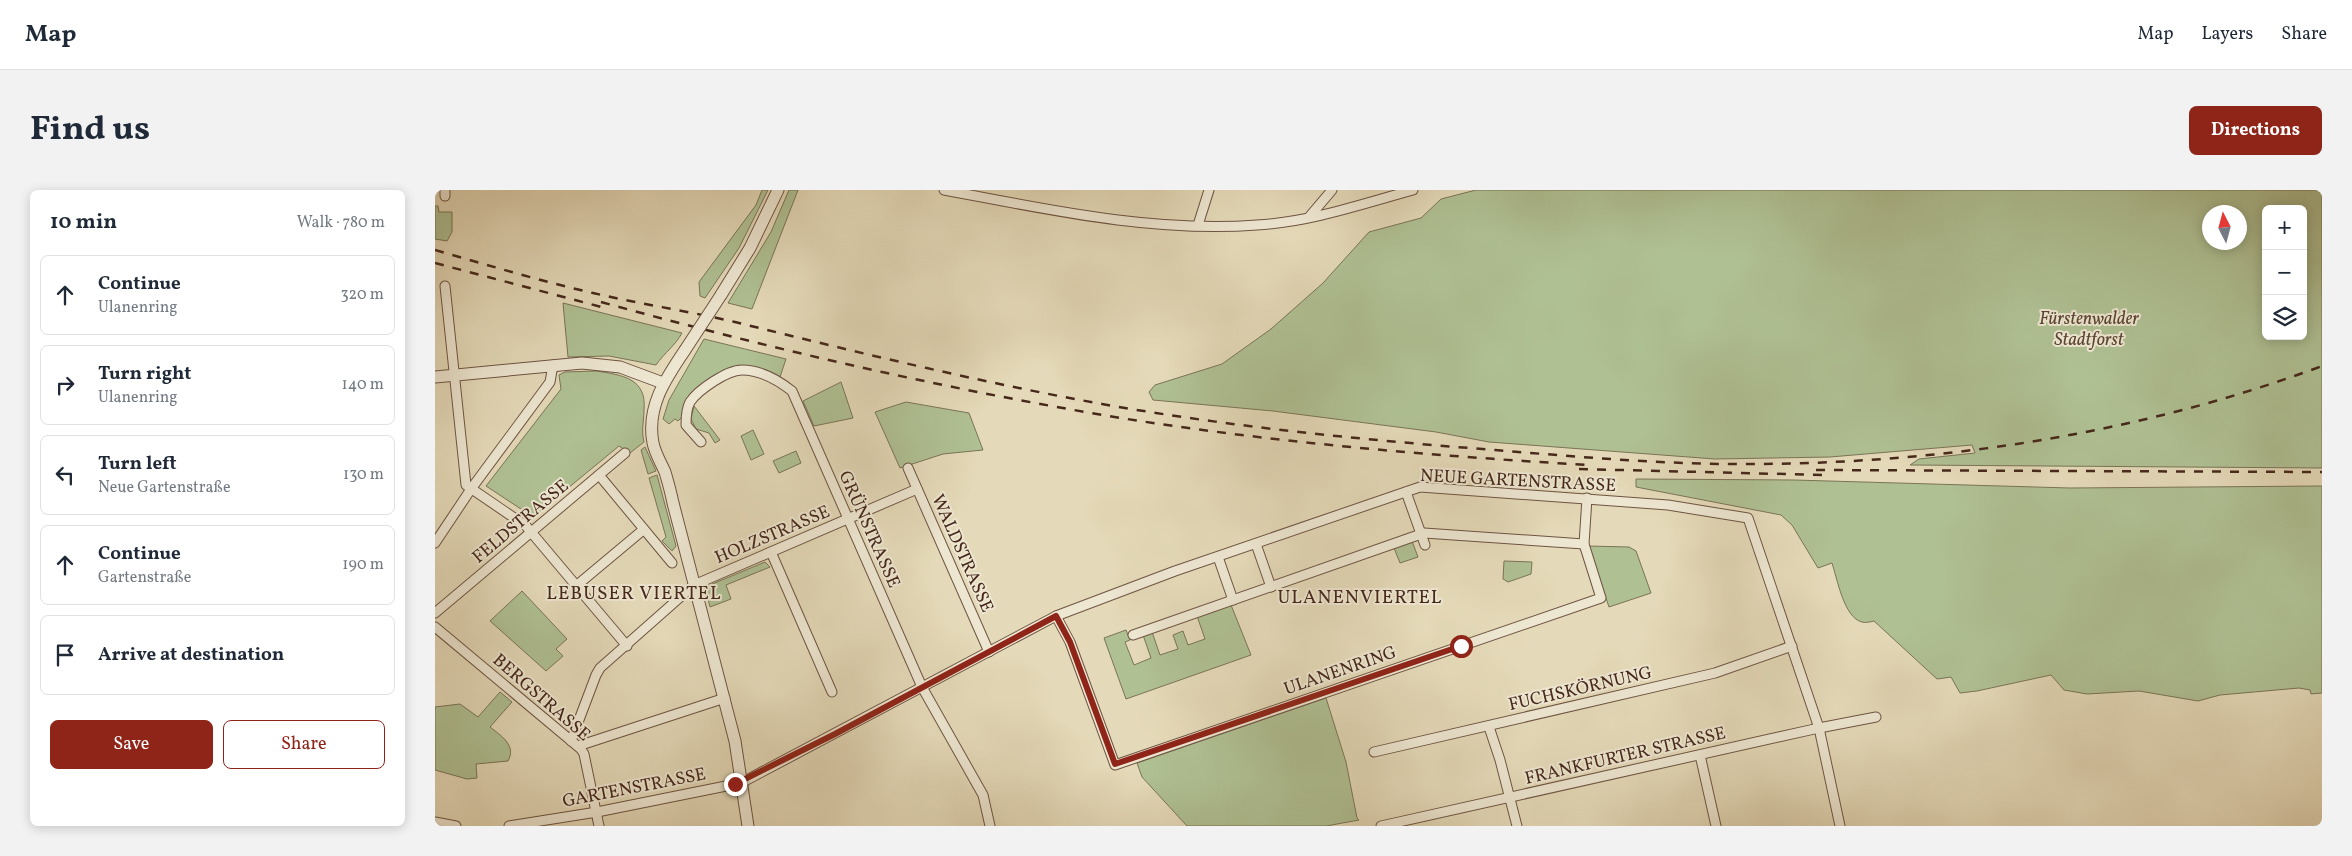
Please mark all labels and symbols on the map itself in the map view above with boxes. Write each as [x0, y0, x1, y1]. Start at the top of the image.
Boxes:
north arrow [2202, 205, 2247, 250]
park label: Fürstenwalder Stadtforst [2039, 307, 2139, 353]
street label: NEUE GARTENSTRASSE [1419, 464, 1617, 499]
street label: GRÜNSTRASSE [832, 467, 906, 592]
street label: FELDSTRASSE [467, 474, 575, 570]
street label: WALDSTRASSE [924, 490, 999, 617]
street label: HOLZSTRASSE [711, 500, 834, 571]
district label: LEBUSER VIERTEL [546, 581, 722, 607]
district label: ULANENVIERTEL [1278, 585, 1442, 611]
route start [1450, 635, 1473, 658]
street label: ULANENRING [1281, 640, 1400, 702]
street label: BERGSTRASSE [487, 649, 596, 748]
street label: FUCHSKÖRNUNG [1506, 661, 1655, 718]
street label: FRANKFURTER STRASSE [1522, 721, 1729, 792]
street label: GARTENSTRASSE [560, 762, 708, 815]
route end [724, 773, 747, 796]

